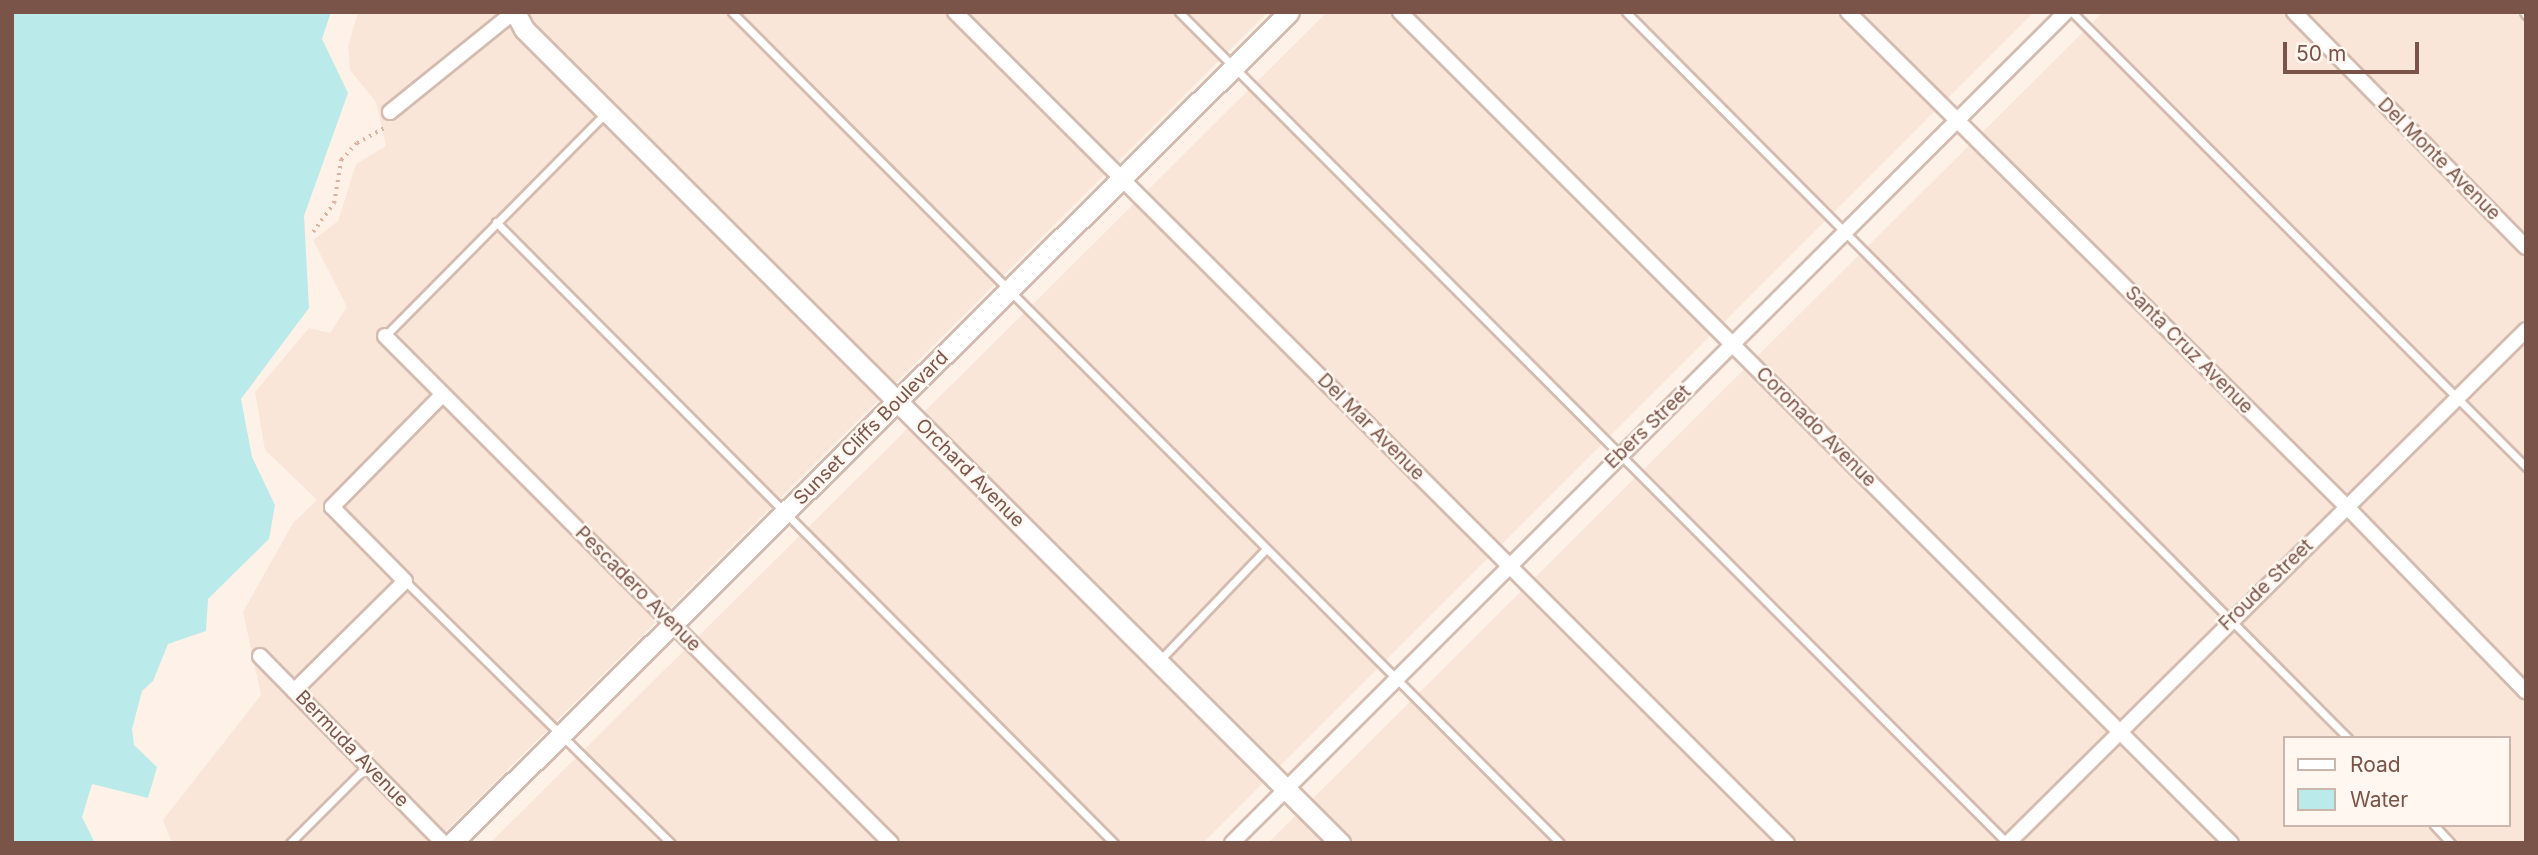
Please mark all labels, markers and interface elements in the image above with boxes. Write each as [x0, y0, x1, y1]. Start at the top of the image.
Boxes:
scale bar [2286, 28, 2422, 72]
text: 50 m [2296, 41, 2346, 66]
street label: Del Monte Avenue [2373, 93, 2505, 225]
street label: Santa Cruz Avenue [2120, 281, 2258, 419]
street label: Sunset Cliffs Boulevard [789, 346, 953, 510]
street label: Coronado Avenue [1751, 362, 1881, 492]
street label: Del Mar Avenue [1313, 369, 1429, 485]
street label: Ebers Street [1600, 380, 1696, 474]
street label: Orchard Avenue [911, 414, 1029, 532]
street label: Pescadero Avenue [571, 522, 705, 656]
street label: Froude Street [2214, 534, 2318, 636]
street label: Bermuda Avenue [291, 686, 413, 812]
legend [2282, 736, 2510, 827]
text: Road [2350, 752, 2401, 777]
text: Water [2350, 787, 2408, 812]

